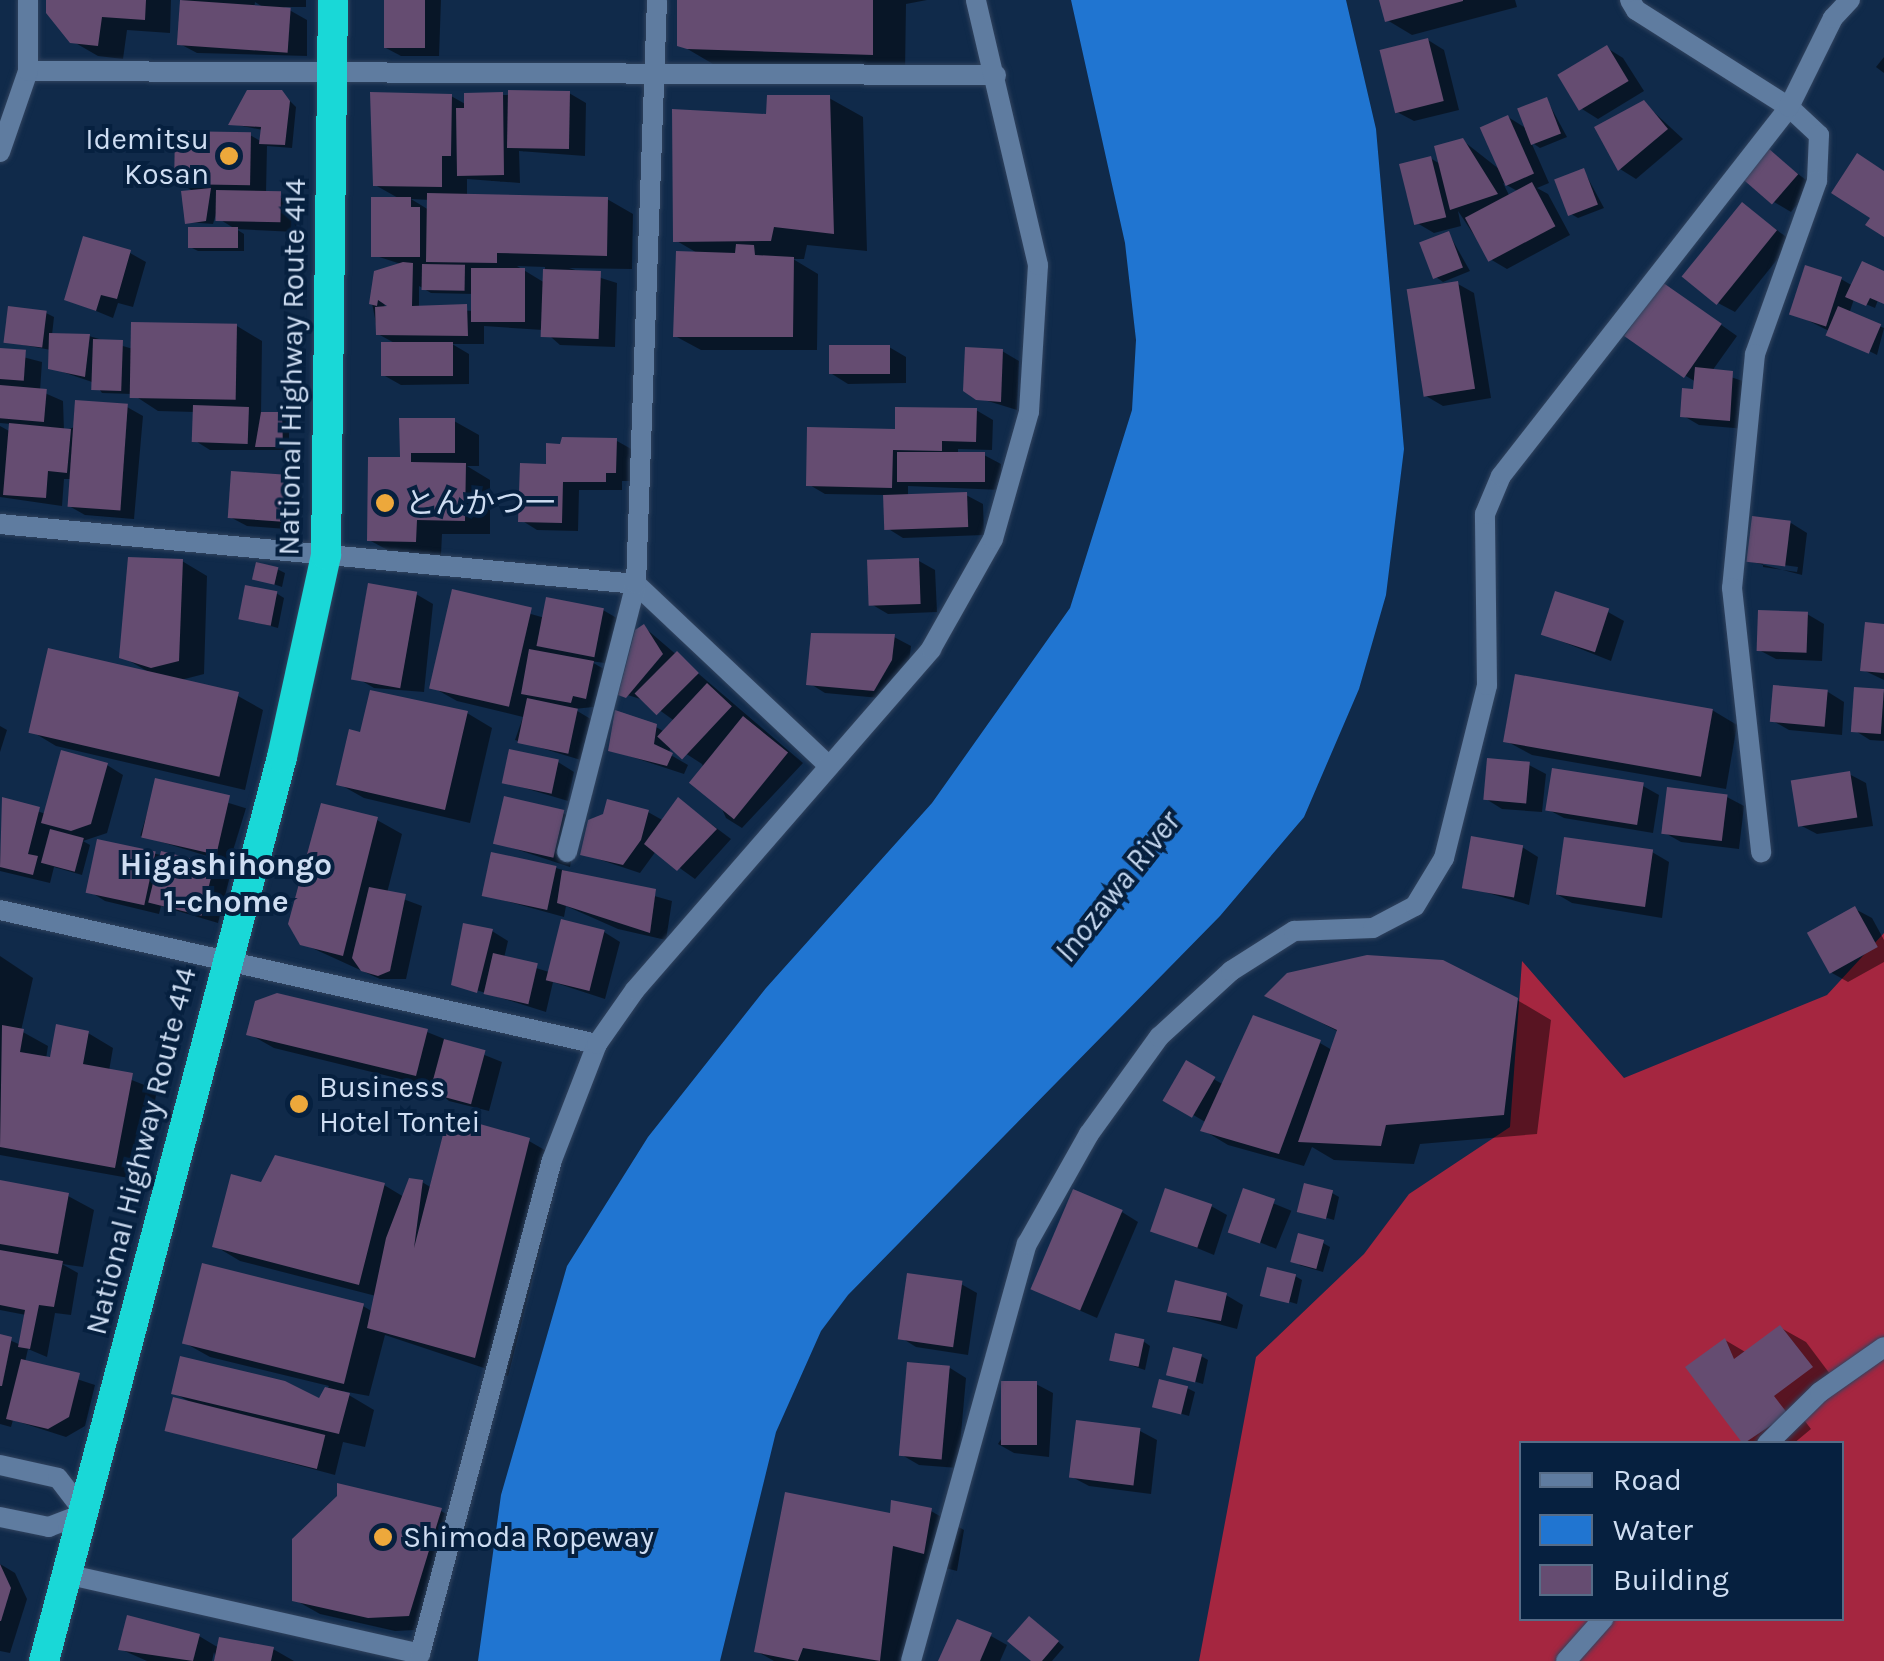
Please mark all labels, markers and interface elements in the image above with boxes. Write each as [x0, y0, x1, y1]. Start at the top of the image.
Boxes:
place label: Idemitsu Kosan [85, 121, 209, 192]
marker: Idemitsu Kosan [218, 145, 240, 167]
street label: National Highway Route 414 [271, 178, 313, 556]
place label: とんかつ一 [405, 485, 555, 521]
marker: とんかつ一 [374, 492, 396, 514]
water label: Inozawa River [1047, 804, 1189, 970]
district label: Higashihongo 1-chome [120, 847, 332, 922]
street label: National Highway Route 414 [78, 964, 204, 1338]
place label: Business Hotel Tontei [319, 1069, 480, 1140]
marker: Business Hotel Tontei [288, 1093, 310, 1115]
legend [1519, 1441, 1844, 1621]
text: Road [1613, 1462, 1682, 1498]
text: Water [1613, 1512, 1693, 1548]
place label: Shimoda Ropeway [403, 1519, 654, 1555]
marker: Shimoda Ropeway [372, 1526, 394, 1548]
text: Building [1613, 1562, 1729, 1598]

